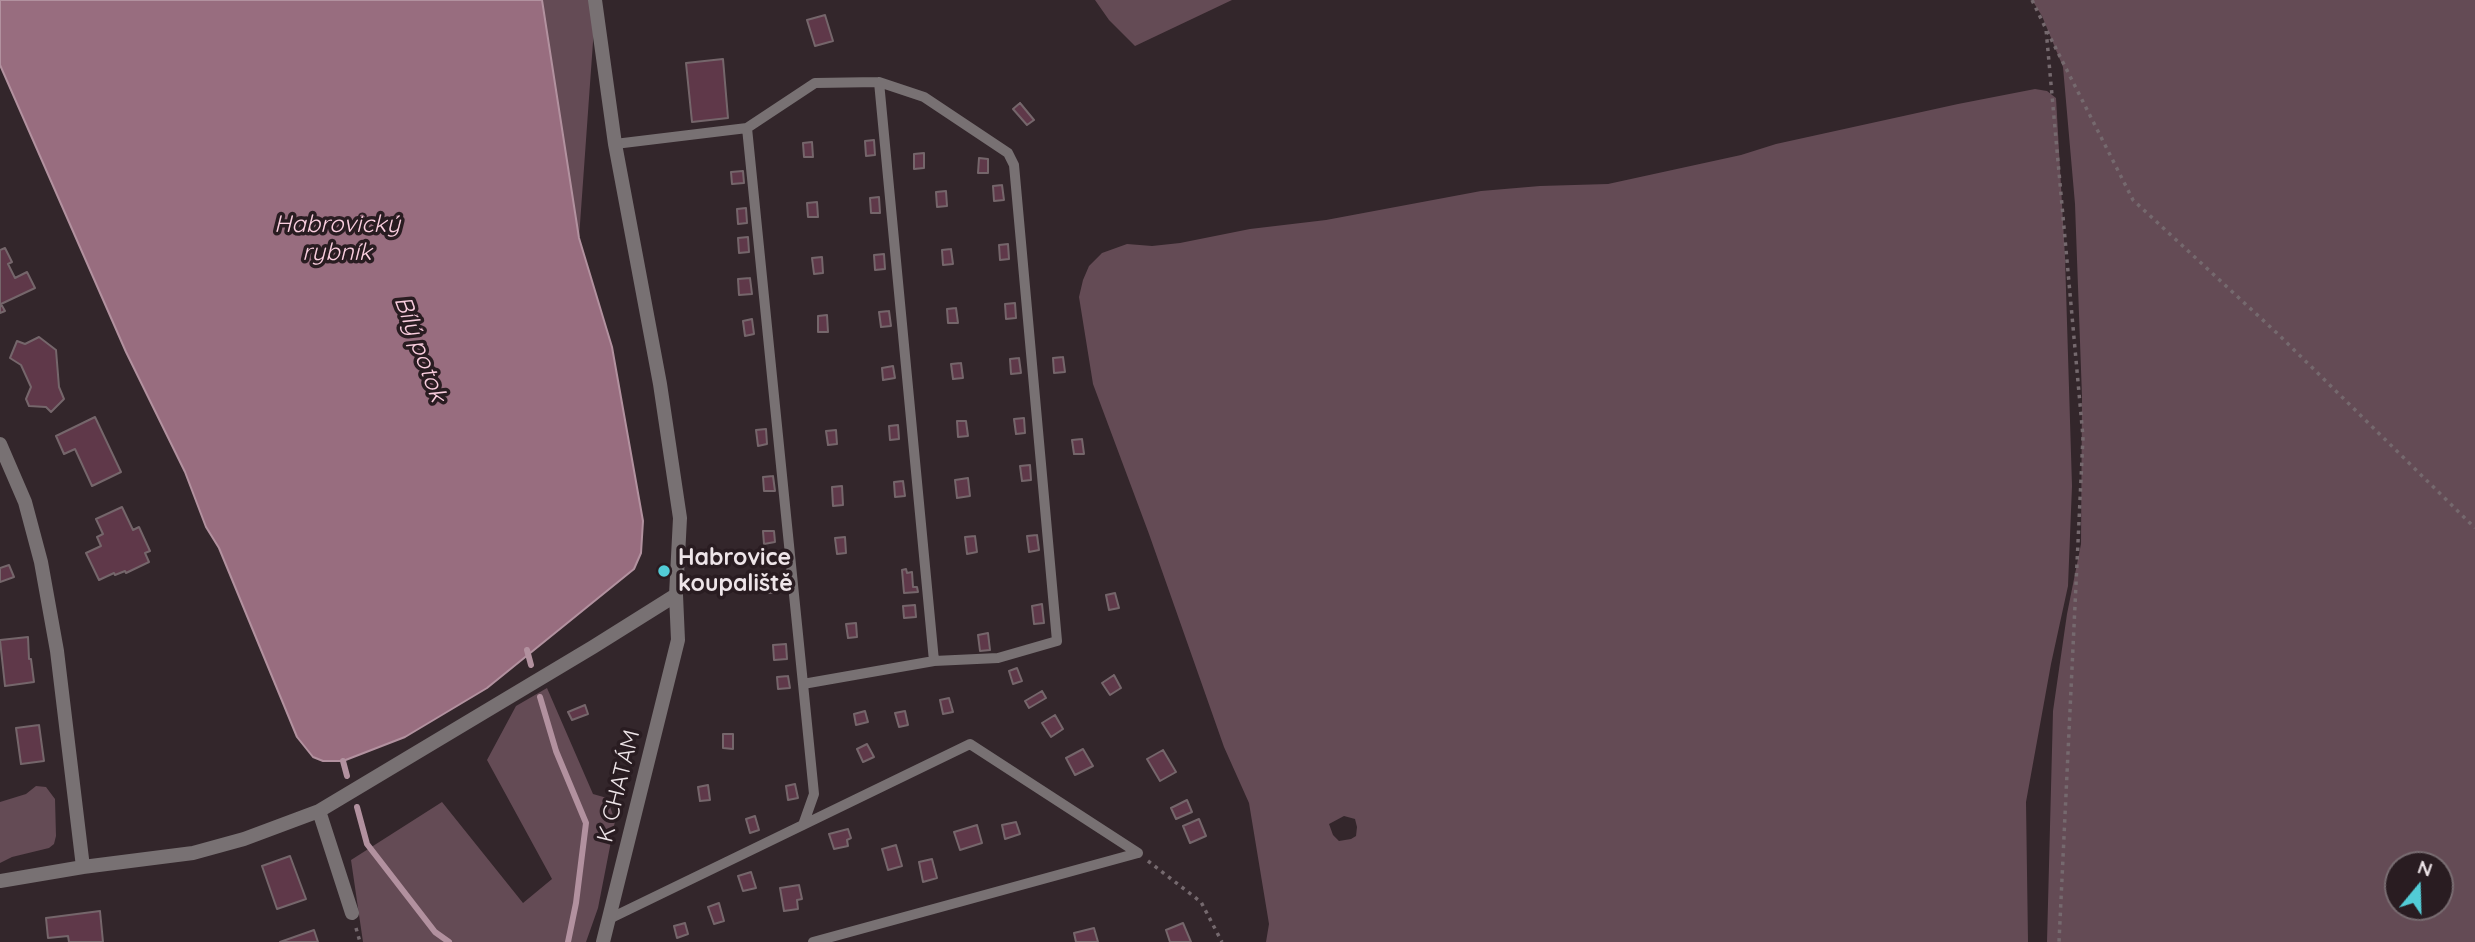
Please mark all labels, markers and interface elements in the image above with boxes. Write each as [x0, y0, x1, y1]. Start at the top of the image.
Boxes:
water label: Habrovický rybník [274, 211, 400, 267]
water label: Bílý potok [388, 292, 452, 406]
place label: Habrovice koupaliště [678, 544, 793, 598]
marker: Habrovice koupaliště [656, 563, 672, 579]
street label: K CHATÁM [592, 727, 646, 845]
north arrow [2384, 851, 2454, 921]
text: N [2415, 854, 2436, 882]

